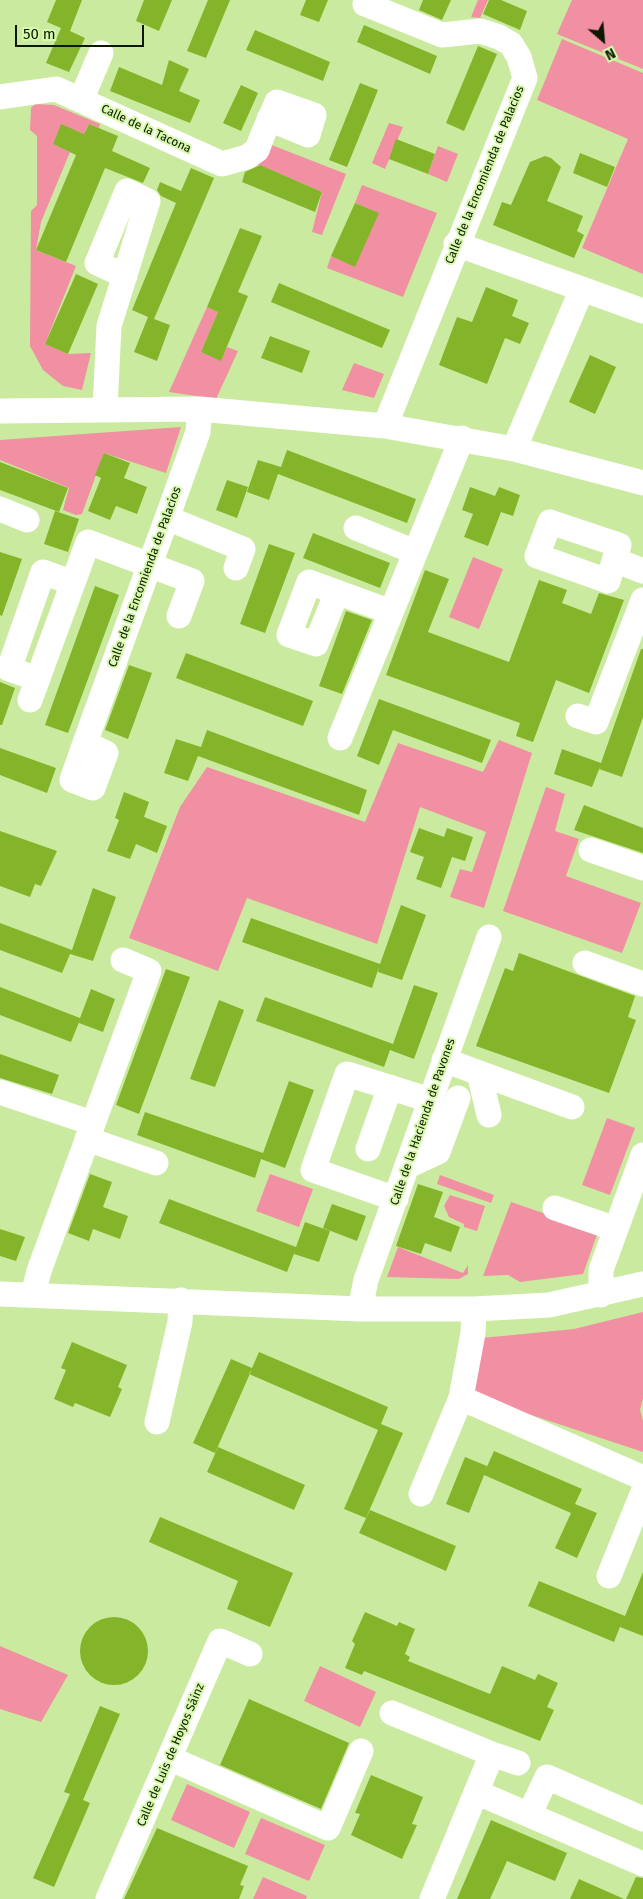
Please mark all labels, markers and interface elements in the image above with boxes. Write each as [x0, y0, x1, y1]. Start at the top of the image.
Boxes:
scale bar [18, 15, 146, 47]
north arrow [578, 15, 628, 65]
text: 50 m [23, 25, 56, 43]
text: N [602, 44, 618, 63]
street label: Calle de la Encomienda de Palacios [443, 84, 527, 266]
street label: Calle de la Tacona [99, 102, 193, 156]
street label: Calle de la Encomienda de Palacios [106, 485, 184, 669]
street label: Calle de la Hacienda de Pavones [388, 1037, 458, 1207]
street label: Calle de Luis de Hoyos Sáinz [134, 1681, 208, 1829]

